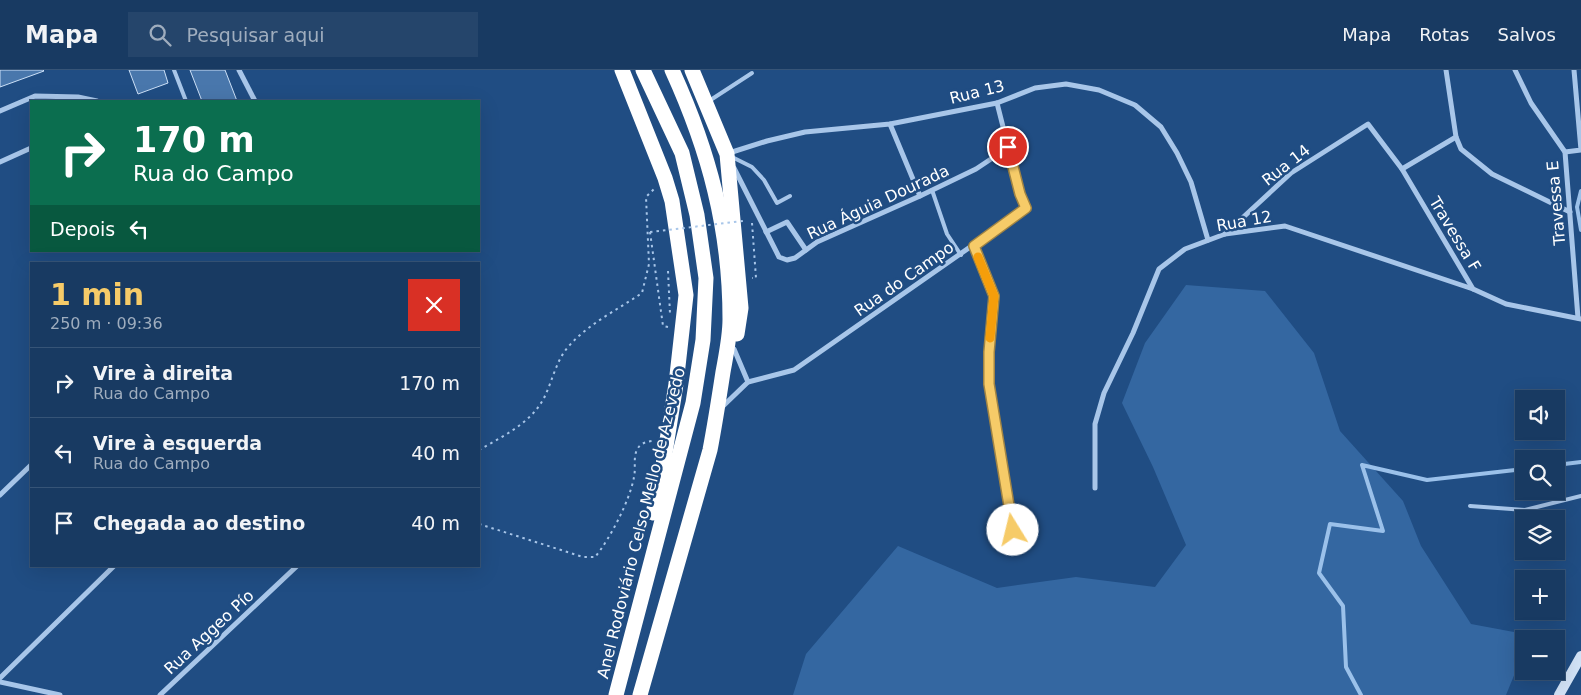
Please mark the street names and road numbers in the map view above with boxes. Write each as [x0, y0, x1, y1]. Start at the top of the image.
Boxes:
street label: Rua 13 [948, 76, 1006, 108]
street label: Rua 14 [1258, 140, 1314, 190]
street label: Travessa E [1543, 160, 1569, 247]
street label: Rua Águia Dourada [804, 161, 952, 243]
street label: Travessa F [1425, 192, 1485, 275]
street label: Rua 12 [1215, 207, 1273, 235]
street label: Rua do Campo [851, 238, 957, 320]
street label: Anel Rodoviário Celso Mello de Azevedo [593, 366, 689, 680]
street label: Rua Aggeo Pío [160, 586, 258, 678]

